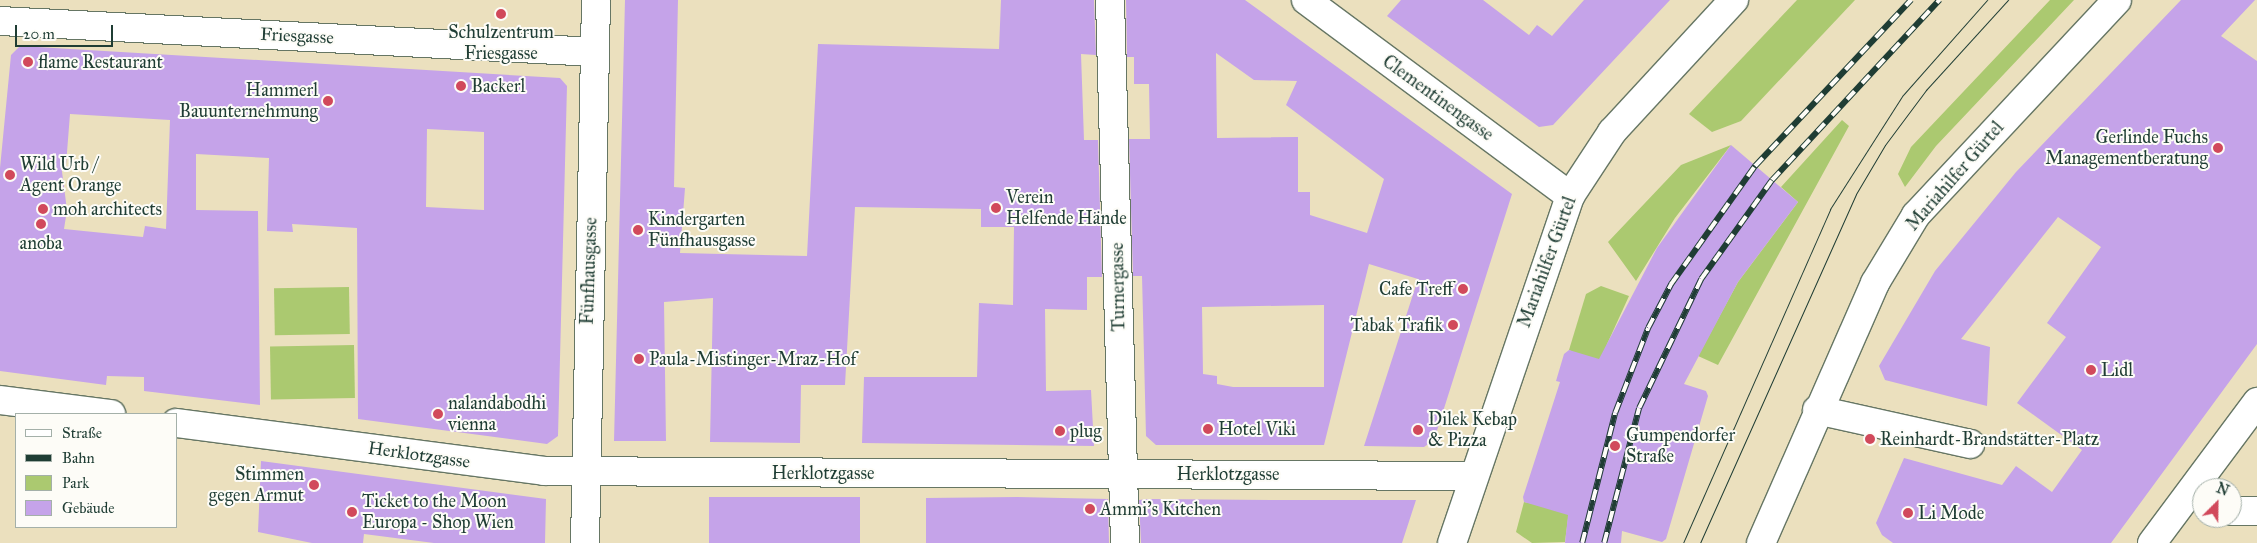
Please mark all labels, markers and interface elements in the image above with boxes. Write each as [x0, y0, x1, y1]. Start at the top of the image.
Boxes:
marker: Schulzentrum Friesgasse [495, 8, 507, 20]
scale bar [18, 15, 115, 47]
place label: Schulzentrum Friesgasse [448, 22, 554, 64]
street label: Friesgasse [260, 23, 334, 49]
text: 20 m [23, 25, 55, 43]
place label: flame Restaurant [38, 51, 163, 73]
street label: Clementinengasse [1378, 51, 1498, 145]
marker: flame Restaurant [22, 56, 34, 68]
place label: Backerl [471, 75, 525, 97]
place label: Hammerl Bauunternehmung [179, 80, 318, 122]
marker: Backerl [455, 80, 467, 92]
marker: Hammerl Bauunternehmung [322, 95, 334, 107]
street label: Mariahilfer Gürtel [1902, 117, 2008, 235]
place label: Gerlinde Fuchs Managementberatung [2045, 127, 2208, 170]
marker: Gerlinde Fuchs Managementberatung [2212, 142, 2224, 154]
place label: Wild Urb / Agent Orange [20, 154, 122, 196]
marker: Wild Urb / Agent Orange [4, 169, 16, 181]
place label: Verein Helfende Hände [1006, 187, 1127, 230]
street label: Mariahilfer Gürtel [1513, 194, 1581, 330]
place label: moh architects [53, 198, 162, 220]
marker: Verein Helfende Hände [990, 202, 1002, 214]
marker: moh architects [37, 203, 49, 215]
place label: Kindergarten Fünfhausgasse [648, 209, 755, 252]
street label: Fünfhausgasse [576, 217, 602, 325]
marker: anoba [35, 218, 47, 230]
marker: Kindergarten Fünfhausgasse [632, 224, 644, 236]
place label: anoba [20, 232, 62, 254]
street label: Turnergasse [1106, 242, 1130, 332]
place label: Cafe Treff [1379, 278, 1453, 300]
marker: Cafe Treff [1457, 283, 1469, 295]
place label: Tabak Trafik [1351, 314, 1443, 336]
marker: Tabak Trafik [1447, 319, 1459, 331]
place label: Paula-Mistinger-Mraz-Hof [649, 348, 856, 370]
marker: Paula-Mistinger-Mraz-Hof [633, 353, 645, 365]
place label: Lidl [2101, 359, 2133, 381]
marker: Lidl [2085, 364, 2097, 376]
place label: nalandabodhi vienna [448, 393, 546, 436]
marker: nalandabodhi vienna [432, 408, 444, 420]
place label: Dilek Kebap & Pizza [1428, 409, 1517, 452]
legend [15, 413, 178, 528]
place label: Hotel Viki [1218, 418, 1296, 440]
place label: plug [1070, 420, 1102, 442]
marker: Hotel Viki [1202, 423, 1214, 435]
text: Straße [62, 424, 102, 442]
marker: Dilek Kebap & Pizza [1412, 424, 1424, 436]
marker: plug [1054, 425, 1066, 437]
place label: Gumpendorfer Straße [1626, 425, 1735, 468]
place label: Reinhardt-Brandstätter-Platz [1880, 428, 2099, 450]
marker: Reinhardt-Brandstätter-Platz [1864, 433, 1876, 445]
street label: Herklotzgasse [366, 437, 472, 473]
marker: Gumpendorfer Straße [1608, 439, 1622, 453]
text: Bahn [62, 449, 95, 467]
street label: Herklotzgasse [771, 462, 875, 484]
street label: Herklotzgasse [1176, 463, 1280, 485]
place label: Stimmen gegen Armut [209, 464, 304, 506]
text: Park [62, 474, 89, 492]
north arrow [2192, 478, 2242, 528]
marker: Stimmen gegen Armut [308, 479, 320, 491]
text: N [2214, 480, 2231, 500]
place label: Ticket to the Moon Europa - Shop Wien [362, 491, 514, 534]
place label: Ammi's Kitchen [1100, 498, 1221, 520]
text: Gebäude [62, 499, 115, 517]
place label: Li Mode [1918, 502, 1984, 524]
marker: Ammi's Kitchen [1084, 503, 1096, 515]
marker: Ticket to the Moon Europa - Shop Wien [346, 506, 358, 518]
marker: Li Mode [1902, 507, 1914, 519]

